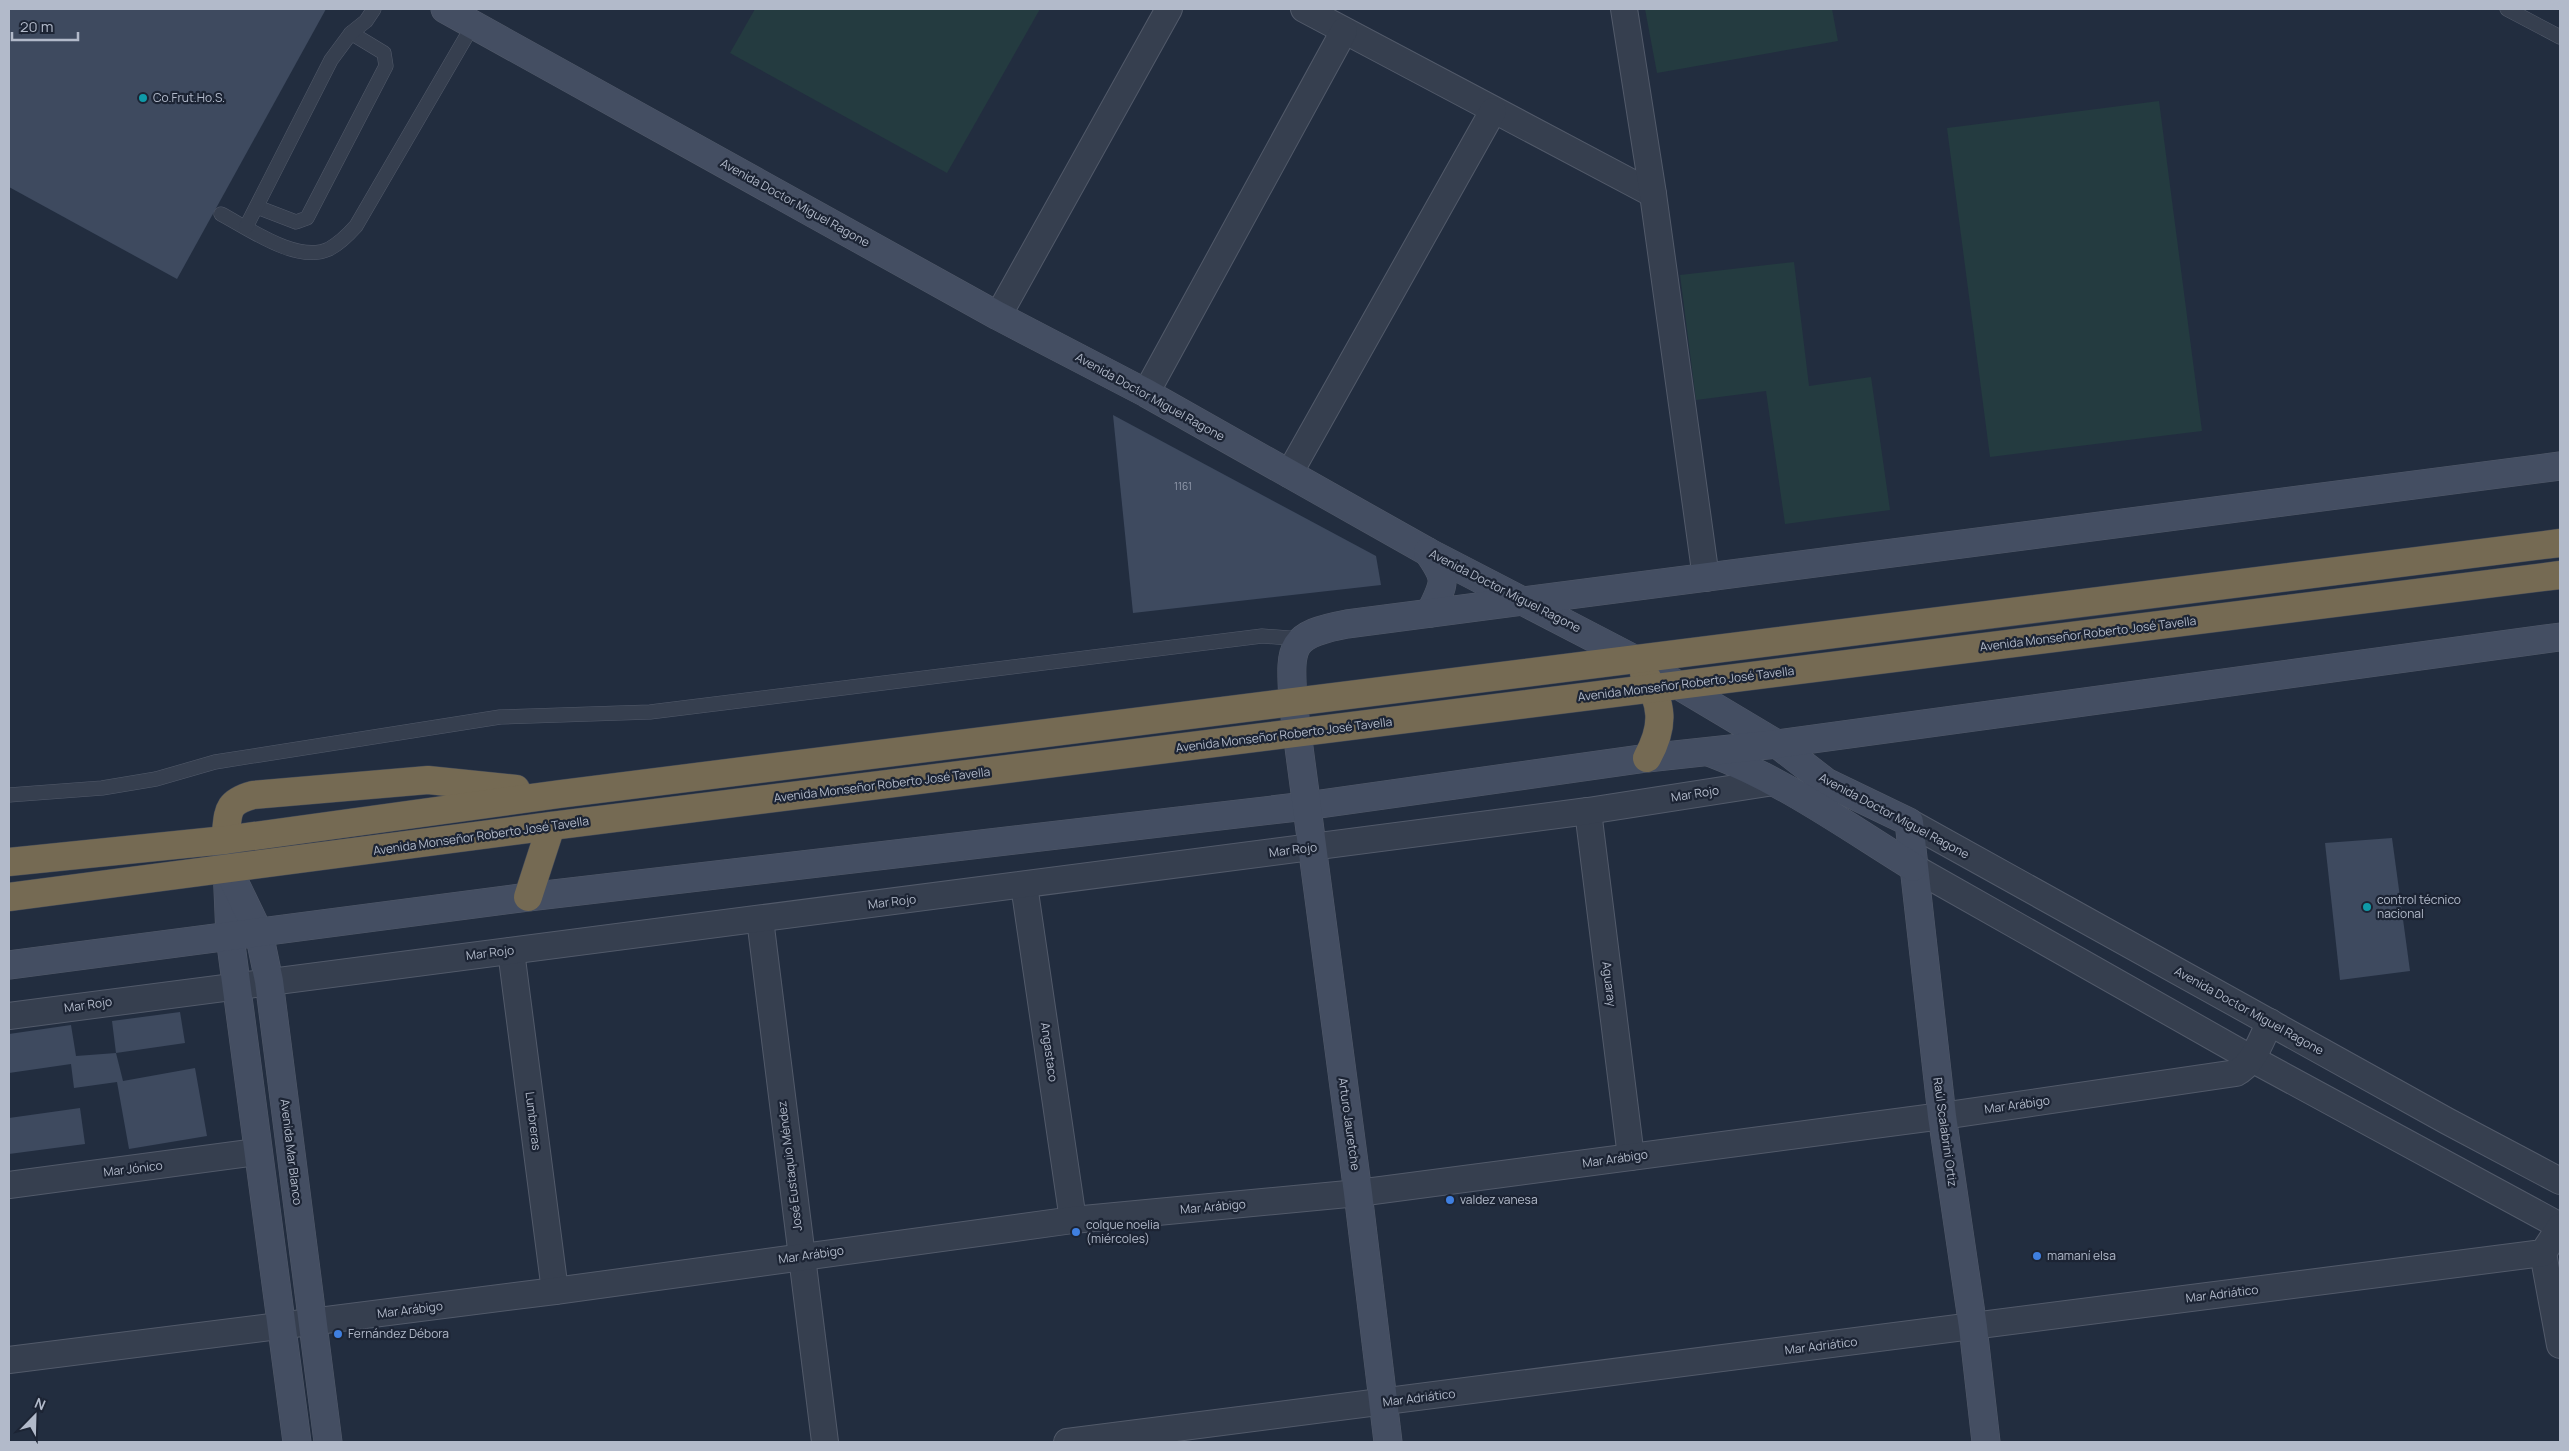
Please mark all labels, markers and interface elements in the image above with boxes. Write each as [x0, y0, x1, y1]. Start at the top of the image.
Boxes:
scale bar [12, 10, 79, 42]
text: 20 m [20, 16, 53, 37]
place label: Co.Frut.Ho.S. [153, 89, 225, 106]
marker: Co.Frut.Ho.S. [137, 92, 149, 104]
street label: Avenida Doctor Miguel Ragone [718, 154, 873, 251]
street label: Avenida Doctor Miguel Ragone [1073, 348, 1228, 445]
house number: 1161 [1174, 479, 1192, 493]
street label: Avenida Doctor Miguel Ragone [1427, 545, 1584, 636]
street label: Avenida Monseñor Roberto José Tavella [1979, 612, 2197, 655]
street label: Avenida Monseñor Roberto José Tavella [1577, 662, 1795, 705]
street label: Avenida Monseñor Roberto José Tavella [1175, 713, 1393, 756]
street label: Avenida Monseñor Roberto José Tavella [773, 763, 991, 806]
street label: Avenida Doctor Miguel Ragone [1816, 769, 1972, 862]
street label: Mar Rojo [1670, 781, 1720, 806]
street label: Avenida Monseñor Roberto José Tavella [372, 812, 590, 859]
street label: Mar Rojo [1268, 838, 1318, 861]
street label: Mar Rojo [867, 890, 917, 913]
place label: control técnico nacional [2377, 891, 2461, 922]
marker: control técnico nacional [2361, 901, 2373, 913]
street label: Mar Rojo [465, 941, 515, 964]
street label: Aguaray [1598, 960, 1621, 1008]
street label: Avenida Doctor Miguel Ragone [2172, 962, 2327, 1059]
street label: Mar Rojo [63, 993, 113, 1016]
street label: Angastaco [1037, 1021, 1062, 1083]
street label: Arturo Jauretche [1335, 1076, 1364, 1171]
street label: Raúl Scalabrini Ortiz [1929, 1076, 1962, 1188]
street label: Lumbreras [521, 1091, 546, 1151]
street label: Mar Arábigo [1983, 1091, 2051, 1118]
street label: Avenida Mar Blanco [277, 1098, 306, 1206]
street label: José Eustaquio Méndez [773, 1100, 806, 1232]
street label: Mar Arábigo [1581, 1145, 1649, 1172]
street label: Mar Jónico [102, 1156, 164, 1181]
place label: valdez vanesa [1460, 1191, 1538, 1208]
marker: valdez vanesa [1444, 1194, 1456, 1206]
street label: Mar Arábigo [1179, 1195, 1247, 1218]
place label: colque noelia (miércoles) [1086, 1216, 1160, 1247]
marker: colque noelia (miércoles) [1070, 1226, 1082, 1238]
street label: Mar Arábigo [777, 1241, 845, 1268]
place label: mamaní elsa [2047, 1247, 2116, 1264]
marker: mamaní elsa [2031, 1250, 2043, 1262]
street label: Mar Adriático [2185, 1281, 2259, 1306]
street label: Mar Arábigo [376, 1297, 444, 1322]
place label: Fernández Débora [348, 1325, 449, 1342]
marker: Fernández Débora [332, 1328, 344, 1340]
street label: Mar Adriático [1784, 1333, 1858, 1358]
street label: Mar Adriático [1382, 1385, 1456, 1410]
north arrow [10, 1391, 60, 1441]
text: N [32, 1393, 49, 1414]

